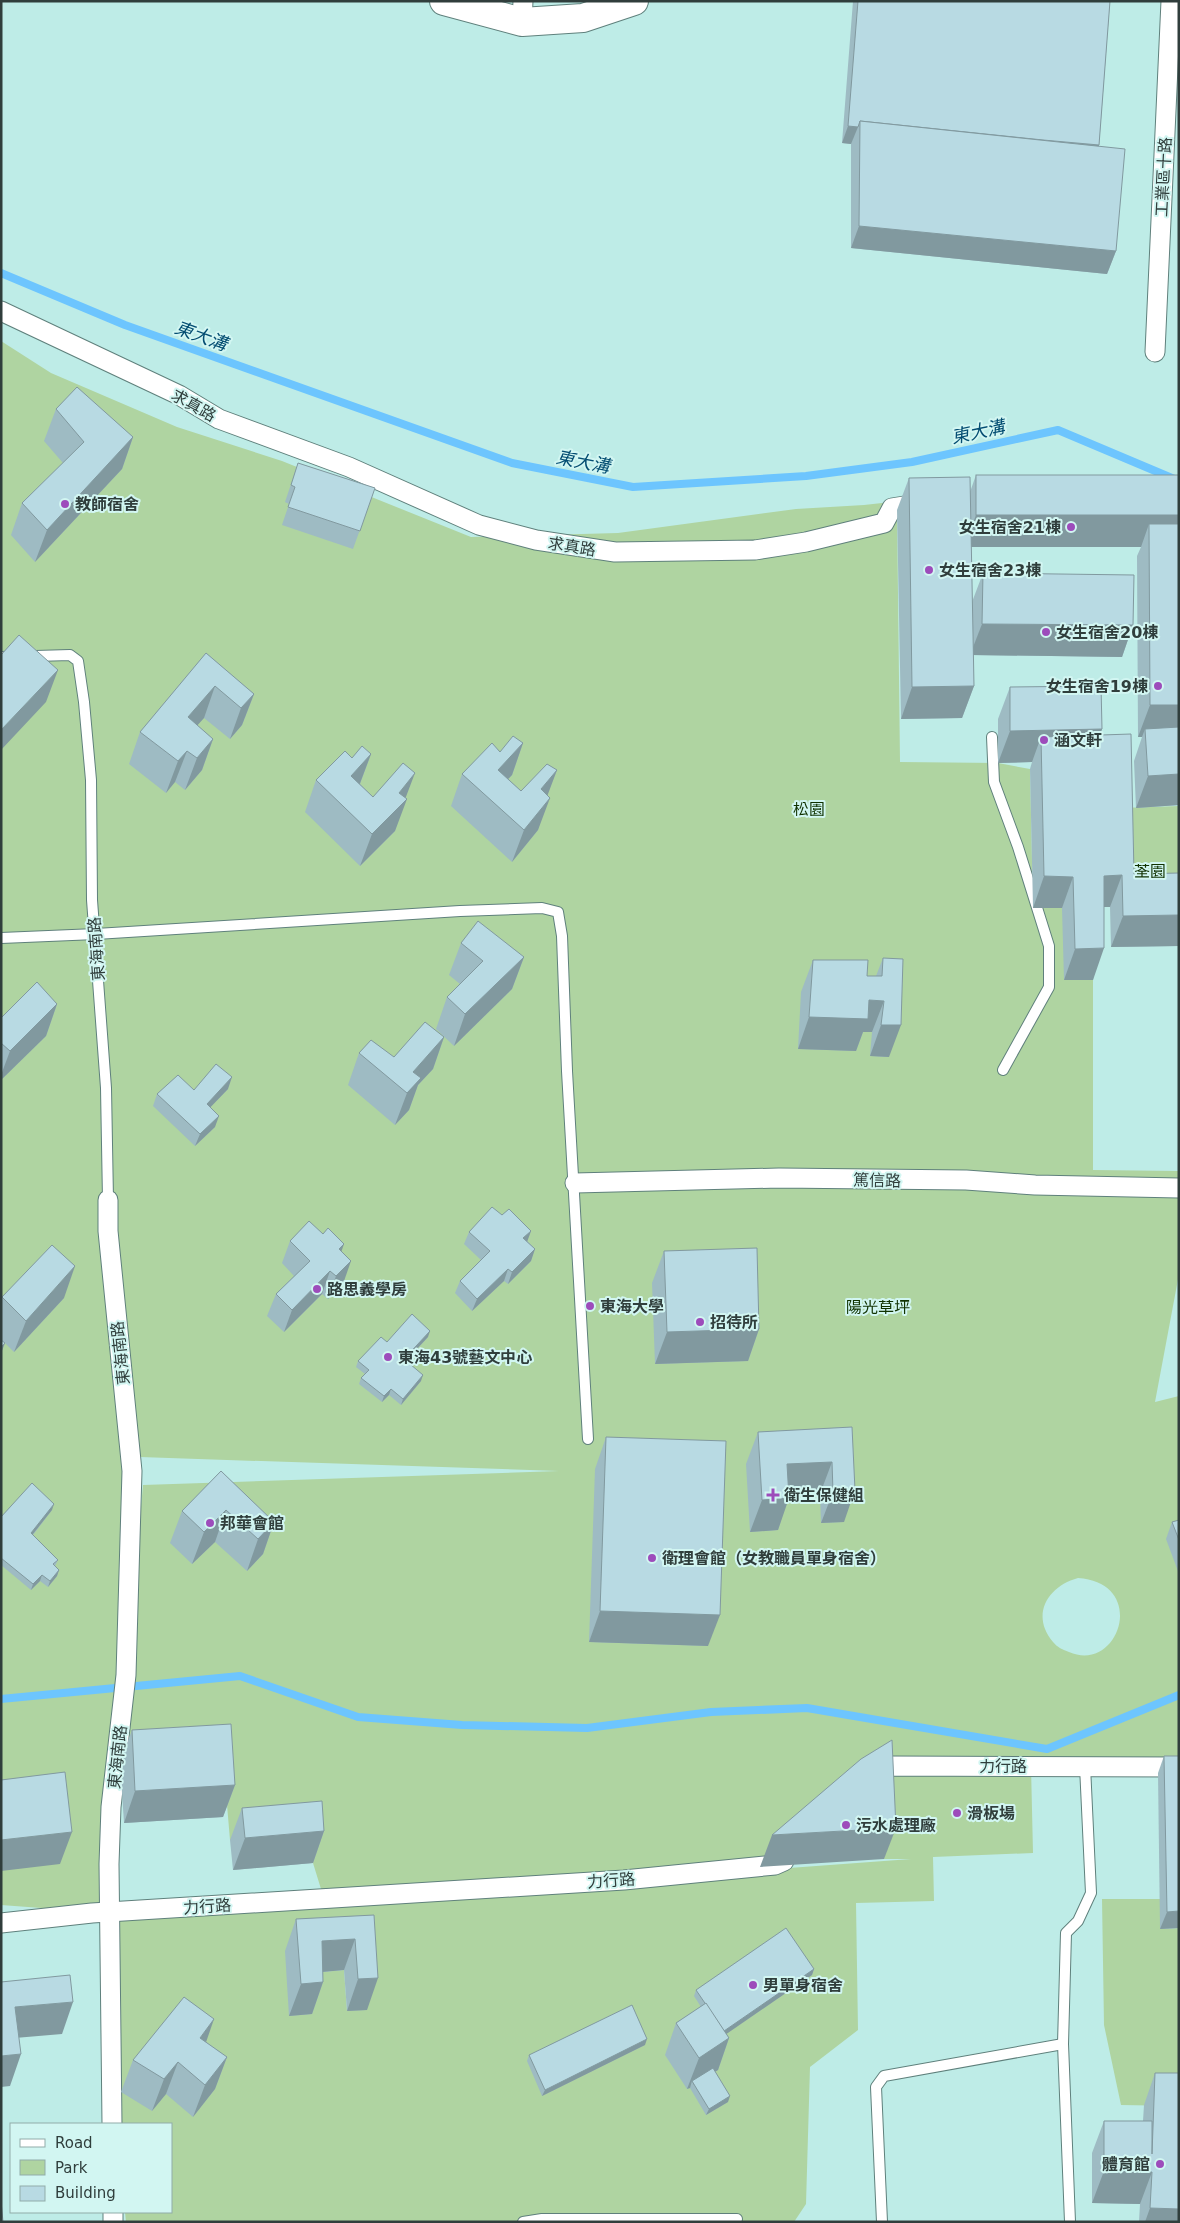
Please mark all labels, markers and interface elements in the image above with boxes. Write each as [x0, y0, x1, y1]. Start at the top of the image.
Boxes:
street label: 工業區十路 [1152, 137, 1175, 217]
water label: 東大溝 [172, 316, 233, 356]
street label: 求真路 [168, 385, 219, 425]
water label: 東大溝 [949, 415, 1009, 447]
water label: 東大溝 [555, 446, 615, 478]
place label: 教師宿舍 [75, 495, 139, 514]
marker: 教師宿舍 [59, 498, 71, 510]
place label: 女生宿舍21棟 [959, 518, 1061, 537]
marker: 女生宿舍21棟 [1065, 521, 1077, 533]
street label: 求真路 [547, 533, 597, 560]
place label: 女生宿舍23棟 [939, 561, 1041, 580]
marker: 女生宿舍23棟 [923, 564, 935, 576]
place label: 女生宿舍20棟 [1056, 623, 1158, 642]
marker: 女生宿舍20棟 [1040, 626, 1052, 638]
place label: 女生宿舍19棟 [1046, 677, 1148, 696]
marker: 女生宿舍19棟 [1152, 680, 1164, 692]
place label: 涵文軒 [1054, 731, 1102, 750]
marker: 涵文軒 [1038, 734, 1050, 746]
park label: 松園 [793, 800, 825, 819]
park label: 荃園 [1134, 862, 1166, 881]
street label: 東海南路 [85, 916, 108, 982]
street label: 篤信路 [853, 1171, 901, 1190]
place label: 路思義學房 [327, 1280, 407, 1299]
marker: 路思義學房 [311, 1283, 323, 1295]
place label: 東海大學 [600, 1297, 664, 1316]
park label: 陽光草坪 [846, 1298, 910, 1317]
marker: 東海大學 [584, 1300, 596, 1312]
place label: 招待所 [710, 1313, 758, 1332]
marker: 招待所 [694, 1316, 706, 1328]
street label: 東海南路 [108, 1320, 133, 1386]
place label: 東海43號藝文中心 [398, 1348, 532, 1367]
marker: 東海43號藝文中心 [382, 1351, 394, 1363]
place label: 衛生保健組 [784, 1486, 864, 1505]
marker: 衛生保健組 [766, 1488, 780, 1502]
place label: 邦華會館 [220, 1514, 284, 1533]
marker: 邦華會館 [204, 1517, 216, 1529]
place label: 衛理會館（女教職員單身宿舍） [662, 1549, 886, 1568]
marker: 衛理會館（女教職員單身宿舍） [646, 1552, 658, 1564]
street label: 東海南路 [105, 1724, 130, 1790]
street label: 力行路 [979, 1757, 1027, 1776]
place label: 滑板場 [967, 1804, 1015, 1823]
marker: 滑板場 [951, 1807, 963, 1819]
place label: 污水處理廠 [856, 1816, 936, 1835]
marker: 污水處理廠 [840, 1819, 852, 1831]
street label: 力行路 [586, 1869, 636, 1892]
street label: 力行路 [182, 1895, 232, 1918]
place label: 男單身宿舍 [763, 1976, 843, 1995]
marker: 男單身宿舍 [747, 1979, 759, 1991]
legend [10, 2123, 172, 2213]
text: Road [55, 2134, 93, 2152]
place label: 體育館 [1102, 2155, 1150, 2174]
marker: 體育館 [1154, 2158, 1166, 2170]
text: Park [55, 2159, 88, 2177]
text: Building [55, 2184, 116, 2202]

